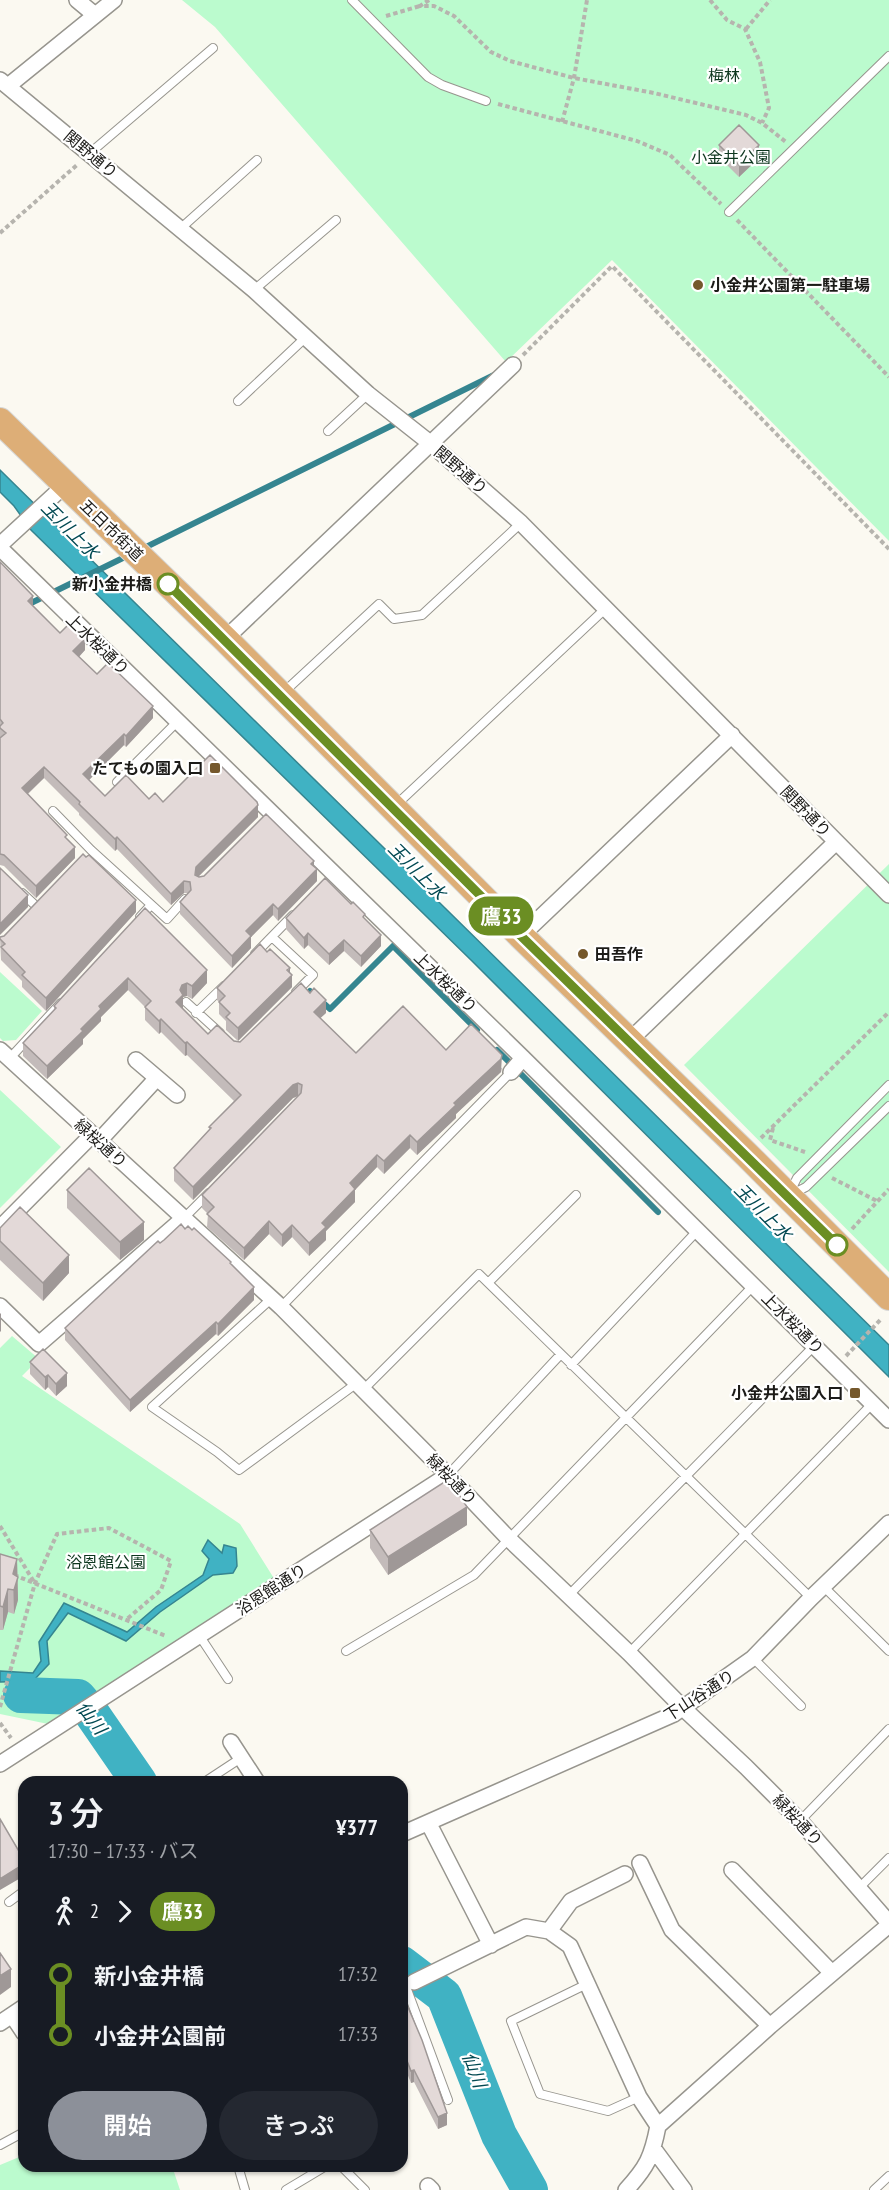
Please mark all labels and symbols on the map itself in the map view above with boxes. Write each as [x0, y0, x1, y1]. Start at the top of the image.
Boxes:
park label: 梅林 [708, 65, 740, 85]
street label: 関野通り [60, 126, 122, 182]
park label: 小金井公園 [691, 147, 771, 167]
place label: 小金井公園第一駐車場 [710, 275, 870, 295]
marker: 小金井公園第一駐車場 [691, 278, 705, 292]
street label: 関野通り [430, 441, 492, 499]
street label: 五日市街道 [76, 495, 148, 565]
water label: 玉川上水 [37, 496, 105, 565]
marker: 新小金井橋 [157, 573, 179, 595]
place label: 新小金井橋 [72, 574, 152, 594]
street label: 上水桜通り [62, 609, 134, 679]
place label: たてもの園入口 [92, 758, 203, 778]
marker: たてもの園入口 [208, 761, 222, 775]
street label: 関野通り [777, 781, 835, 841]
water label: 玉川上水 [384, 837, 452, 906]
line badge: 鷹33 [466, 896, 536, 936]
place label: 田吾作 [595, 944, 643, 964]
street label: 上水桜通り [410, 947, 482, 1017]
marker: 田吾作 [576, 947, 590, 961]
street label: 緑桜通り [71, 1114, 131, 1172]
water label: 玉川上水 [730, 1178, 798, 1247]
unlabelled marker [826, 1234, 848, 1256]
street label: 上水桜通り [758, 1288, 828, 1358]
place label: 小金井公園入口 [731, 1383, 843, 1403]
marker: 小金井公園入口 [848, 1386, 862, 1400]
street label: 緑桜通り [423, 1449, 481, 1509]
park label: 浴恩館公園 [66, 1552, 146, 1572]
street label: 浴恩館通り [232, 1559, 310, 1619]
street label: 下山谷通り [660, 1665, 738, 1725]
water label: 仙川 [71, 1696, 113, 1741]
street label: 緑桜通り [769, 1790, 827, 1850]
water label: 仙川 [457, 2049, 492, 2093]

